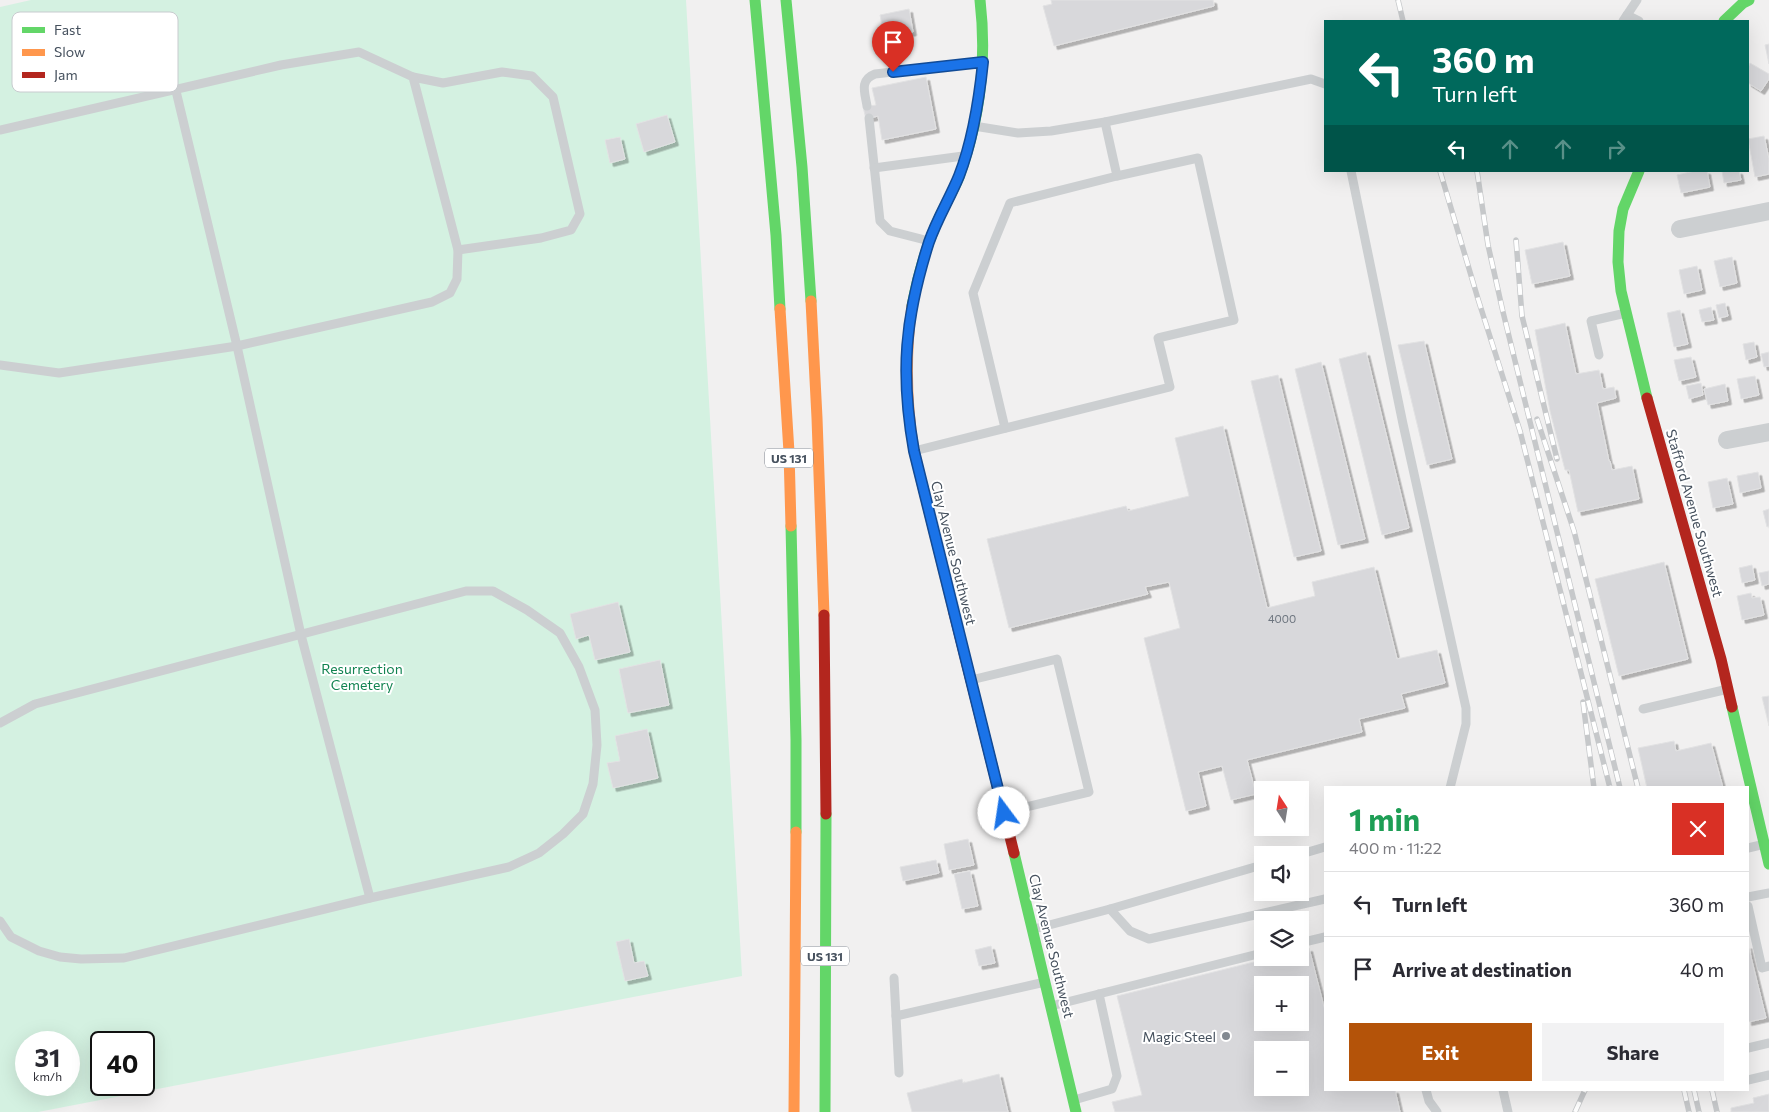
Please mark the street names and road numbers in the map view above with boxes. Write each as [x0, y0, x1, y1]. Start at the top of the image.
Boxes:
street label: Stafford Avenue Southwest [1663, 427, 1727, 599]
road number: US 131 [765, 448, 813, 468]
street label: Clay Avenue Southwest [928, 479, 980, 627]
street label: Clay Avenue Southwest [1026, 872, 1078, 1020]
road number: US 131 [801, 946, 849, 966]

